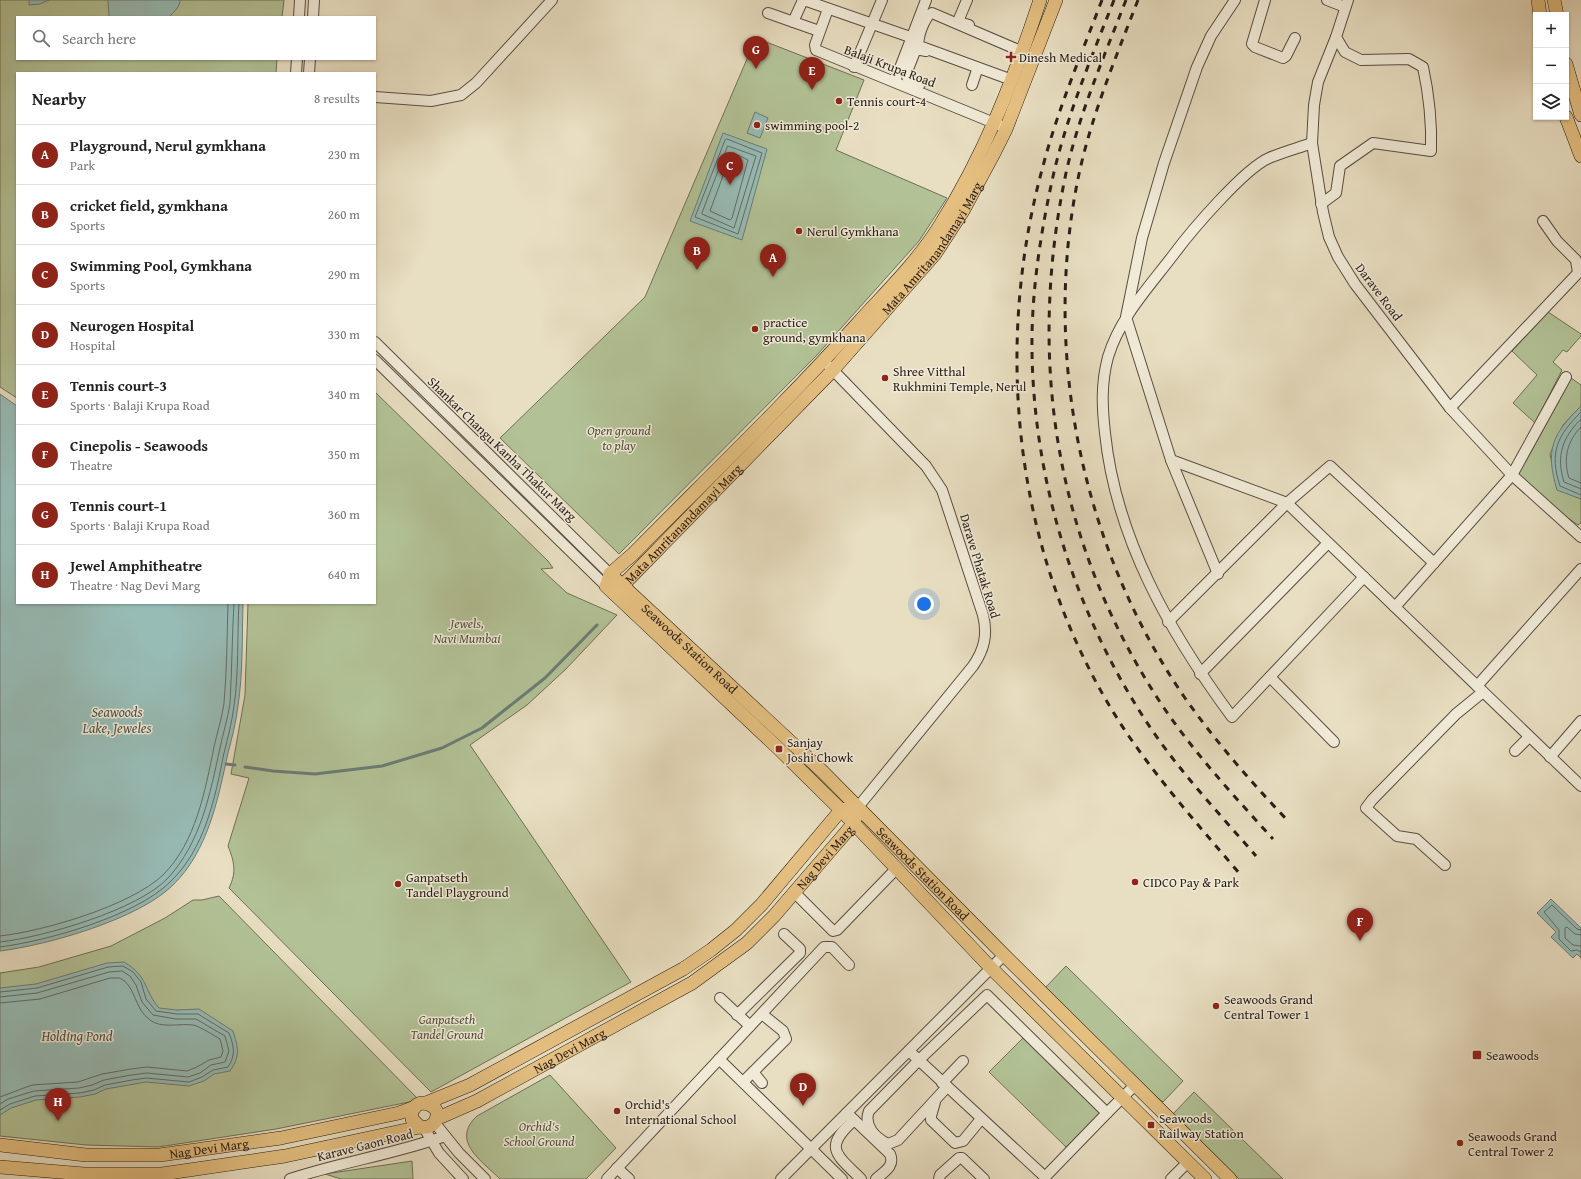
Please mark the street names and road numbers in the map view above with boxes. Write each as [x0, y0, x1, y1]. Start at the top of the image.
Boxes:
street label: Balaji Krupa Road [841, 40, 939, 92]
street label: Mata Amritanandamayi Marg [877, 178, 987, 319]
street label: Darave Road [1351, 259, 1407, 325]
street label: Shankar Changu Kanha Thakur Marg [423, 372, 581, 526]
street label: Mata Amritanandamayi Marg [620, 459, 746, 588]
street label: Darave Phatak Road [955, 511, 1005, 621]
street label: Seawoods Station Road [638, 599, 742, 698]
street label: Nag Devi Marg [792, 820, 858, 893]
street label: Seawoods Station Road [872, 822, 974, 924]
street label: Nag Devi Marg [530, 1023, 609, 1078]
street label: Karave Gaon Road [315, 1124, 415, 1166]
street label: Nag Devi Marg [168, 1133, 250, 1163]

